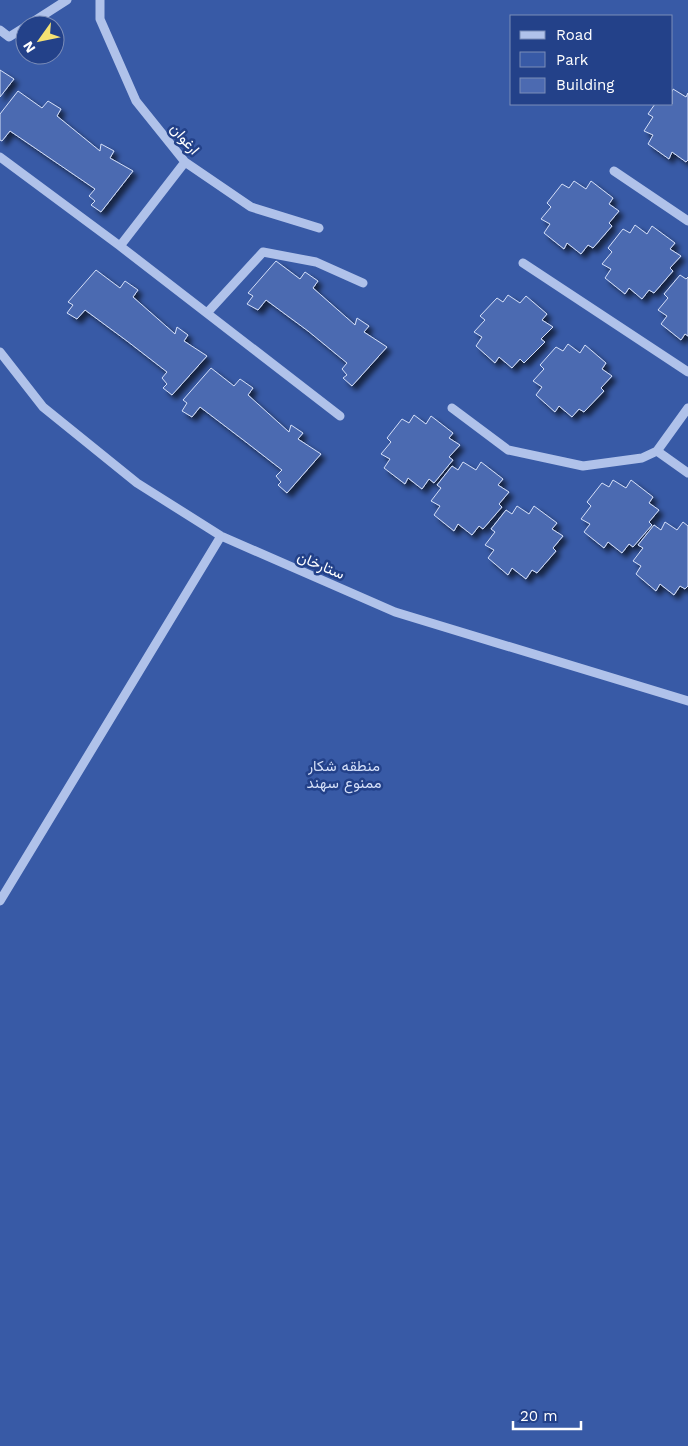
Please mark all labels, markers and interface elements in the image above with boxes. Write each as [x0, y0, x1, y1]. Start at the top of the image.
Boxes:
north arrow [15, 15, 65, 65]
legend [510, 15, 673, 105]
text: Road [556, 26, 593, 44]
text: N [20, 38, 39, 56]
text: Park [556, 51, 589, 69]
text: Building [556, 76, 614, 94]
street label: ارغوان [167, 120, 203, 158]
street label: ستارخان [295, 547, 347, 583]
park label: منطقه شکار ممنوع سهند [306, 757, 382, 794]
scale bar [513, 1398, 580, 1430]
text: 20 m [520, 1407, 558, 1425]

